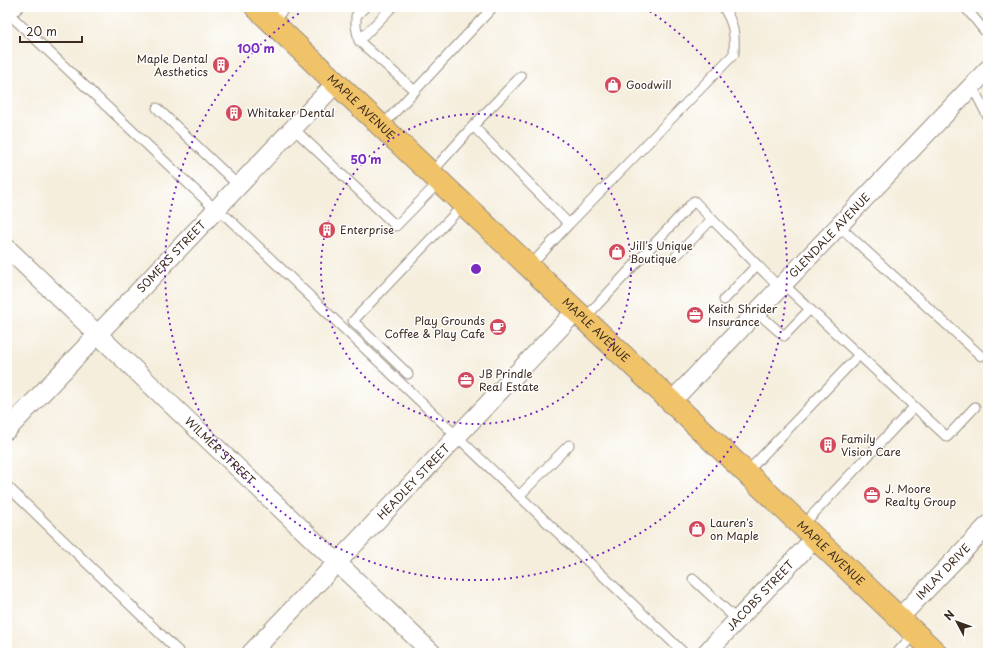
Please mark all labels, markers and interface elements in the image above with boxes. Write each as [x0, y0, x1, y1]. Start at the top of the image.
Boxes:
scale bar [20, 18, 82, 44]
text: 20 m [26, 22, 57, 40]
text: 100 m [237, 39, 275, 57]
place label: Maple Dental Aesthetics [137, 50, 208, 80]
building icon: Maple Dental Aesthetics [211, 55, 231, 75]
street label: MAPLE AVENUE [324, 70, 399, 143]
shop icon: Goodwill [603, 75, 623, 95]
place label: Goodwill [626, 76, 671, 93]
building icon: Whitaker Dental [224, 103, 244, 123]
place label: Whitaker Dental [247, 104, 335, 121]
text: 50 m [350, 150, 382, 168]
street label: GLENDALE AVENUE [785, 189, 874, 281]
street label: SOMERS STREET [133, 216, 210, 296]
building icon: Enterprise [317, 220, 337, 240]
place label: Enterprise [340, 221, 394, 238]
place label: Jill's Unique Boutique [630, 237, 693, 267]
shop icon: Jill's Unique Boutique [607, 242, 627, 262]
centre of rings [469, 262, 483, 276]
street label: MAPLE AVENUE [559, 293, 634, 366]
place label: Keith Shrider Insurance [708, 300, 778, 330]
office icon: Keith Shrider Insurance [685, 305, 705, 325]
place label: Play Grounds Coffee & Play Cafe [385, 312, 485, 342]
cafe icon: Play Grounds Coffee & Play Cafe [488, 317, 508, 337]
place label: JB Prindle Real Estate [479, 365, 539, 395]
office icon: JB Prindle Real Estate [456, 370, 476, 390]
street label: WILMER STREET [181, 413, 260, 489]
place label: Family Vision Care [841, 430, 901, 460]
building icon: Family Vision Care [818, 435, 838, 455]
street label: HEADLEY STREET [373, 439, 454, 523]
place label: J. Moore Realty Group [885, 480, 956, 510]
office icon: J. Moore Realty Group [862, 485, 882, 505]
place label: Lauren's on Maple [710, 514, 759, 544]
street label: MAPLE AVENUE [794, 516, 869, 589]
shop icon: Lauren's on Maple [687, 519, 707, 539]
street label: IMLAY DRIVE [912, 539, 974, 603]
street label: JACOBS STREET [722, 556, 798, 634]
north arrow [937, 602, 977, 642]
text: N [940, 606, 959, 624]

